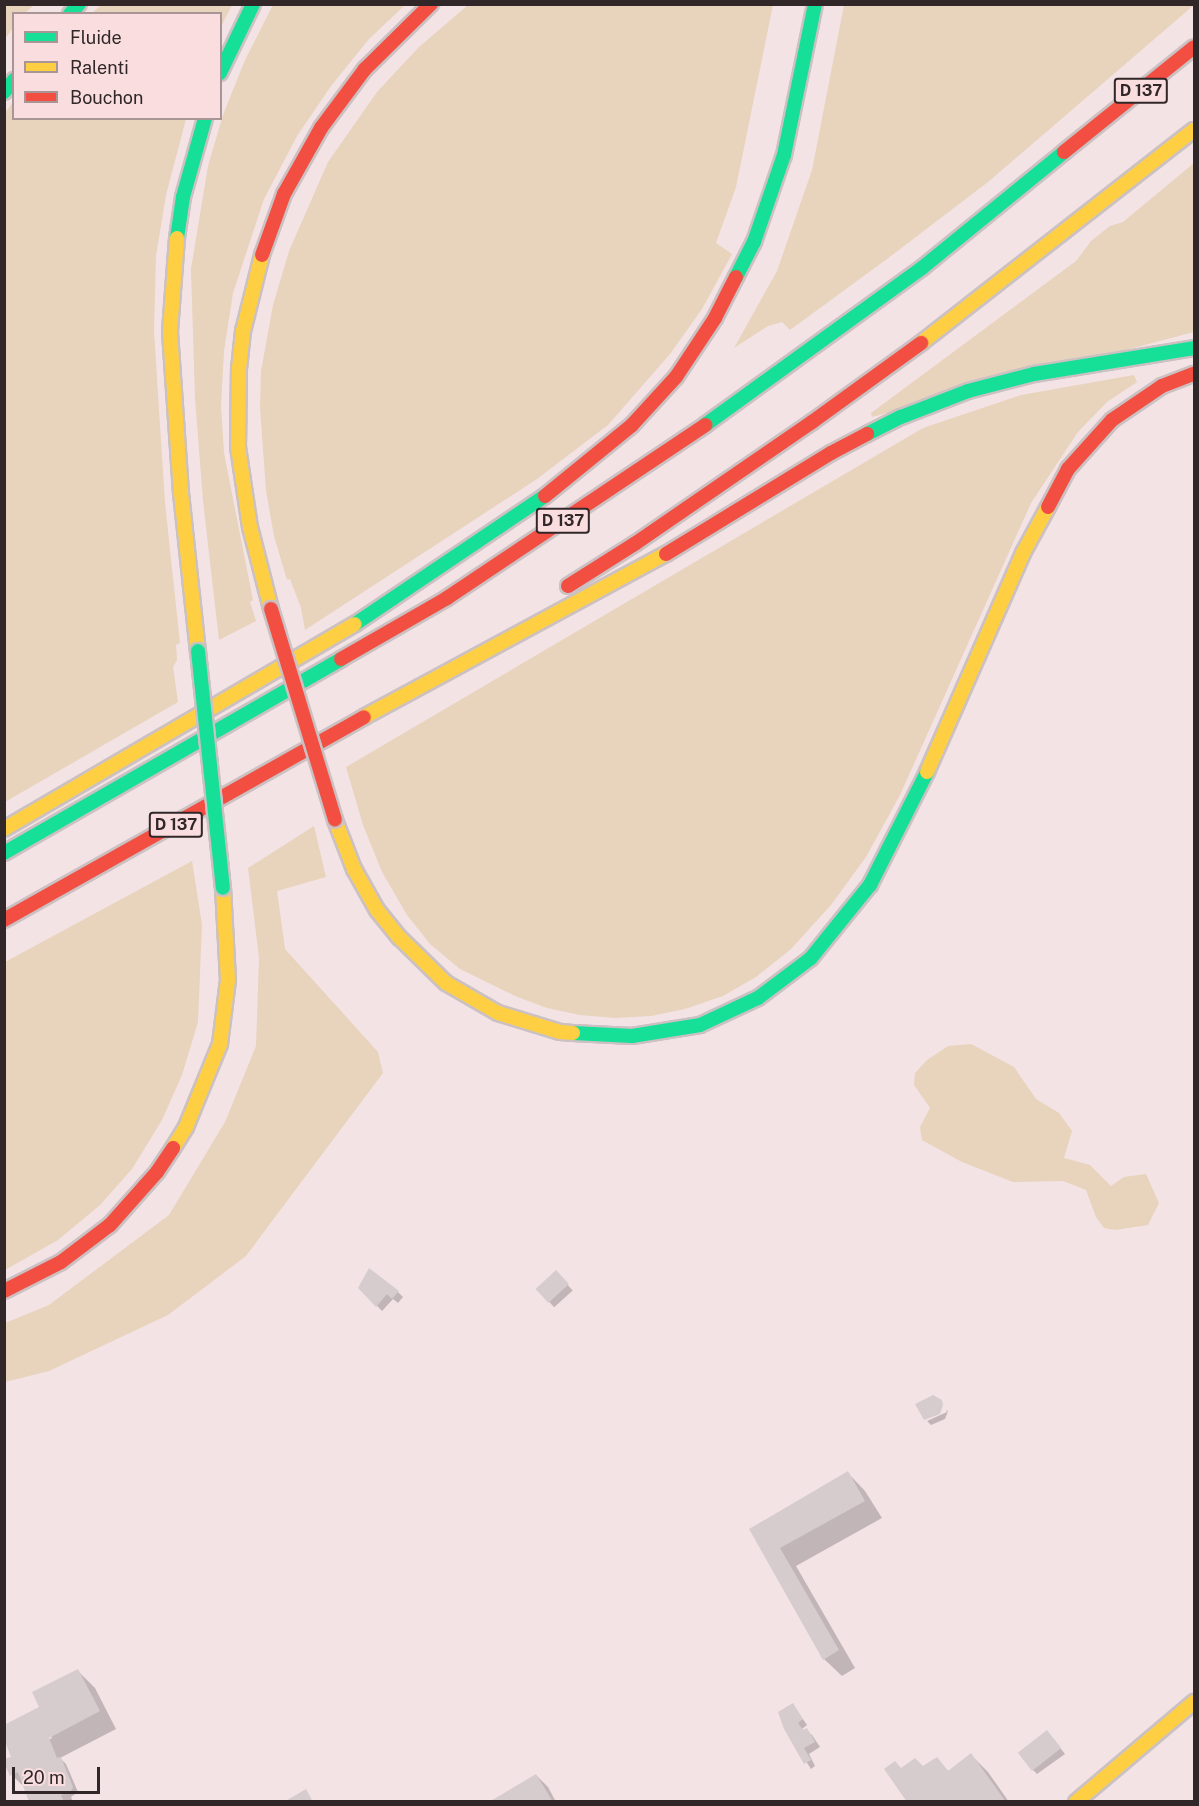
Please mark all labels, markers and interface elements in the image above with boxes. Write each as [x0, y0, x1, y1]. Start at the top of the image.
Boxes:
legend [12, 12, 222, 120]
text: Fluide [70, 27, 122, 48]
text: Ralenti [70, 57, 129, 78]
road number: D 137 [1112, 78, 1170, 104]
text: Bouchon [70, 87, 143, 108]
road number: D 137 [534, 508, 592, 534]
road number: D 137 [148, 812, 204, 838]
scale bar [15, 1755, 104, 1793]
text: 20 m [23, 1767, 65, 1788]

